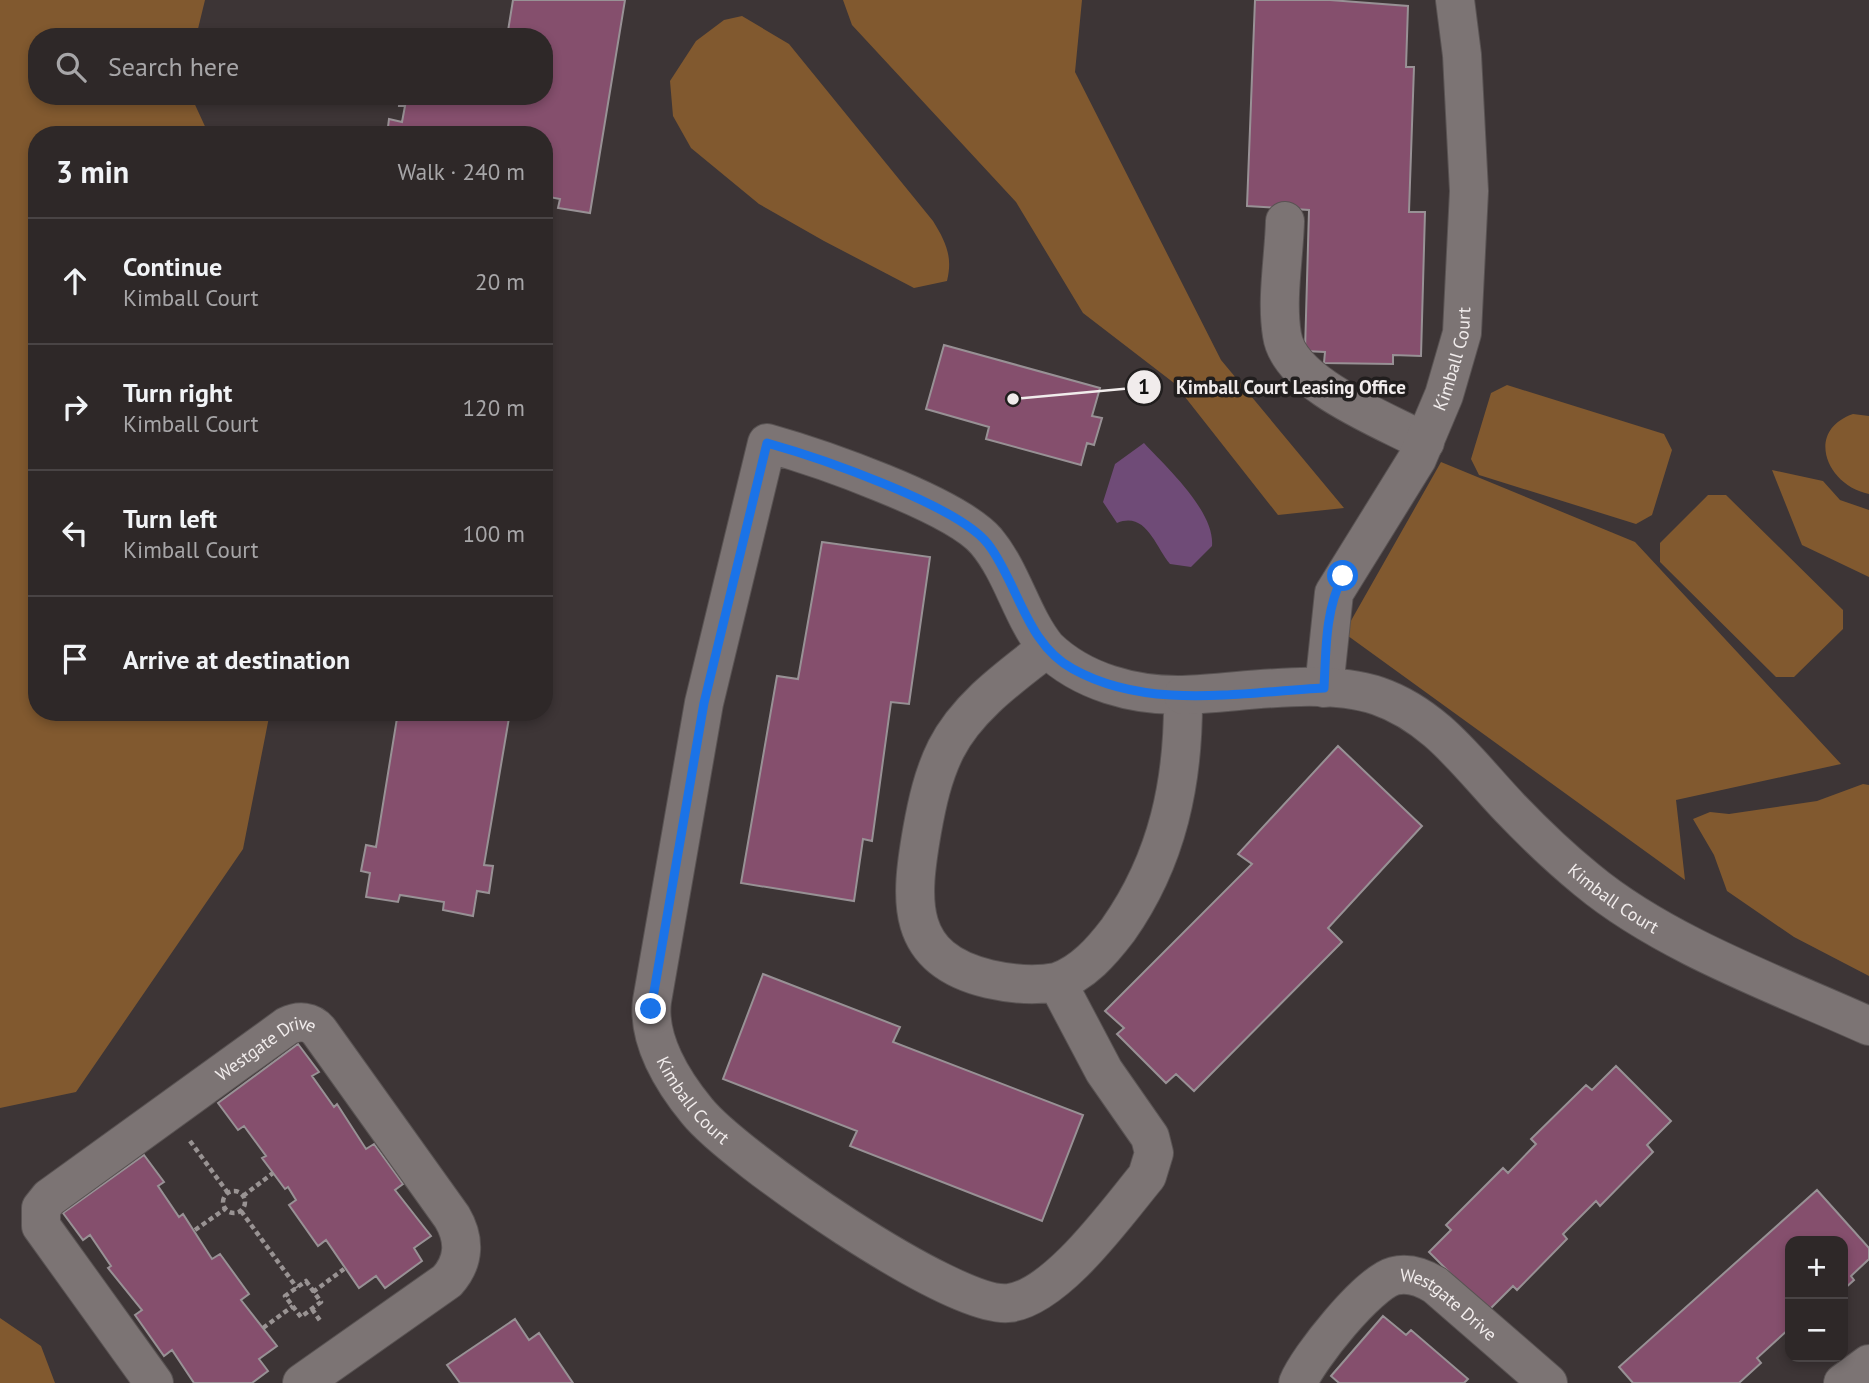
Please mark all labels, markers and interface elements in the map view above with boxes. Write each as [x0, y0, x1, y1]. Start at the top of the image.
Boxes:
search box [28, 28, 553, 105]
icon: search [52, 48, 90, 86]
text: Search here [108, 50, 239, 83]
text: 3 min [56, 152, 129, 191]
text: Walk · 240 m [398, 157, 525, 186]
text: Continue [123, 250, 222, 283]
icon: ahead [56, 262, 94, 300]
text: 20 m [475, 267, 525, 296]
text: Kimball Court [123, 283, 259, 312]
street label: Kimball Court [1427, 307, 1475, 414]
callout: Kimball Court Leasing Office [1127, 367, 1420, 407]
text: 1 [1138, 373, 1150, 400]
text: Kimball Court Leasing Office [1176, 375, 1406, 399]
text: Turn right [123, 376, 232, 409]
icon: right [56, 388, 94, 426]
text: 120 m [463, 393, 525, 422]
text: Kimball Court [123, 409, 259, 438]
text: Turn left [123, 502, 217, 535]
icon: left [56, 514, 94, 552]
text: 100 m [463, 519, 525, 548]
text: Kimball Court [123, 535, 259, 564]
route start [1327, 560, 1358, 591]
icon: arrive [56, 640, 94, 678]
text: Arrive at destination [123, 643, 350, 676]
street label: Kimball Court [1564, 858, 1663, 938]
route end [635, 993, 666, 1024]
street label: Westgate Drive [211, 1011, 321, 1086]
street label: Kimball Court [652, 1052, 735, 1149]
map controls [1785, 1236, 1848, 1362]
button: + [1785, 1236, 1848, 1299]
street label: Westgate Drive [1400, 1263, 1502, 1345]
button: − [1785, 1299, 1848, 1362]

